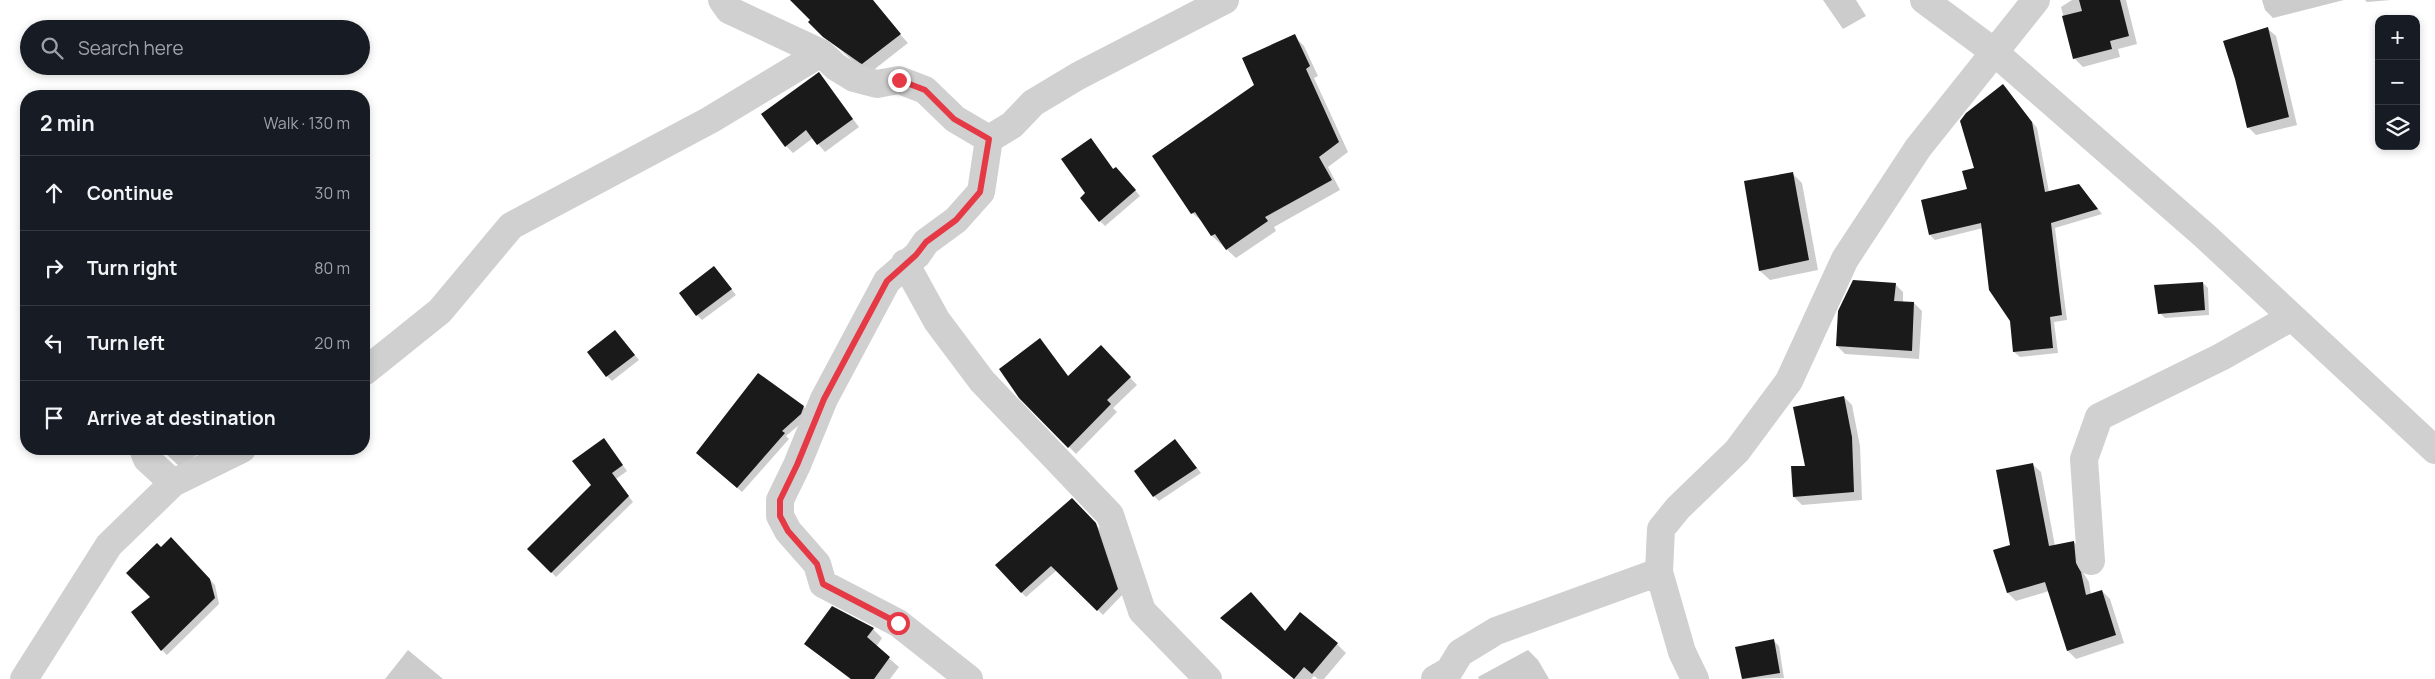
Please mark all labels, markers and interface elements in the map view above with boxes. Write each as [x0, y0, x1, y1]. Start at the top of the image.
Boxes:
map controls [2375, 15, 2420, 150]
button: + [2375, 15, 2420, 60]
search box [20, 20, 370, 75]
icon: search [38, 34, 66, 62]
text: Search here [78, 35, 184, 61]
button: − [2375, 60, 2420, 105]
route end [888, 69, 911, 92]
button: layers [2375, 105, 2420, 150]
text: 2 min [40, 109, 95, 137]
text: Walk · 130 m [264, 112, 350, 134]
icon: ahead [40, 179, 68, 207]
text: Continue [87, 180, 173, 206]
text: 30 m [315, 182, 350, 204]
icon: right [40, 254, 68, 282]
text: Turn right [87, 255, 177, 281]
text: 80 m [314, 257, 350, 279]
icon: left [40, 329, 68, 357]
text: Turn left [87, 330, 165, 356]
text: 20 m [314, 332, 350, 354]
icon: arrive [40, 404, 68, 432]
text: Arrive at destination [87, 405, 276, 431]
route start [887, 612, 910, 635]

